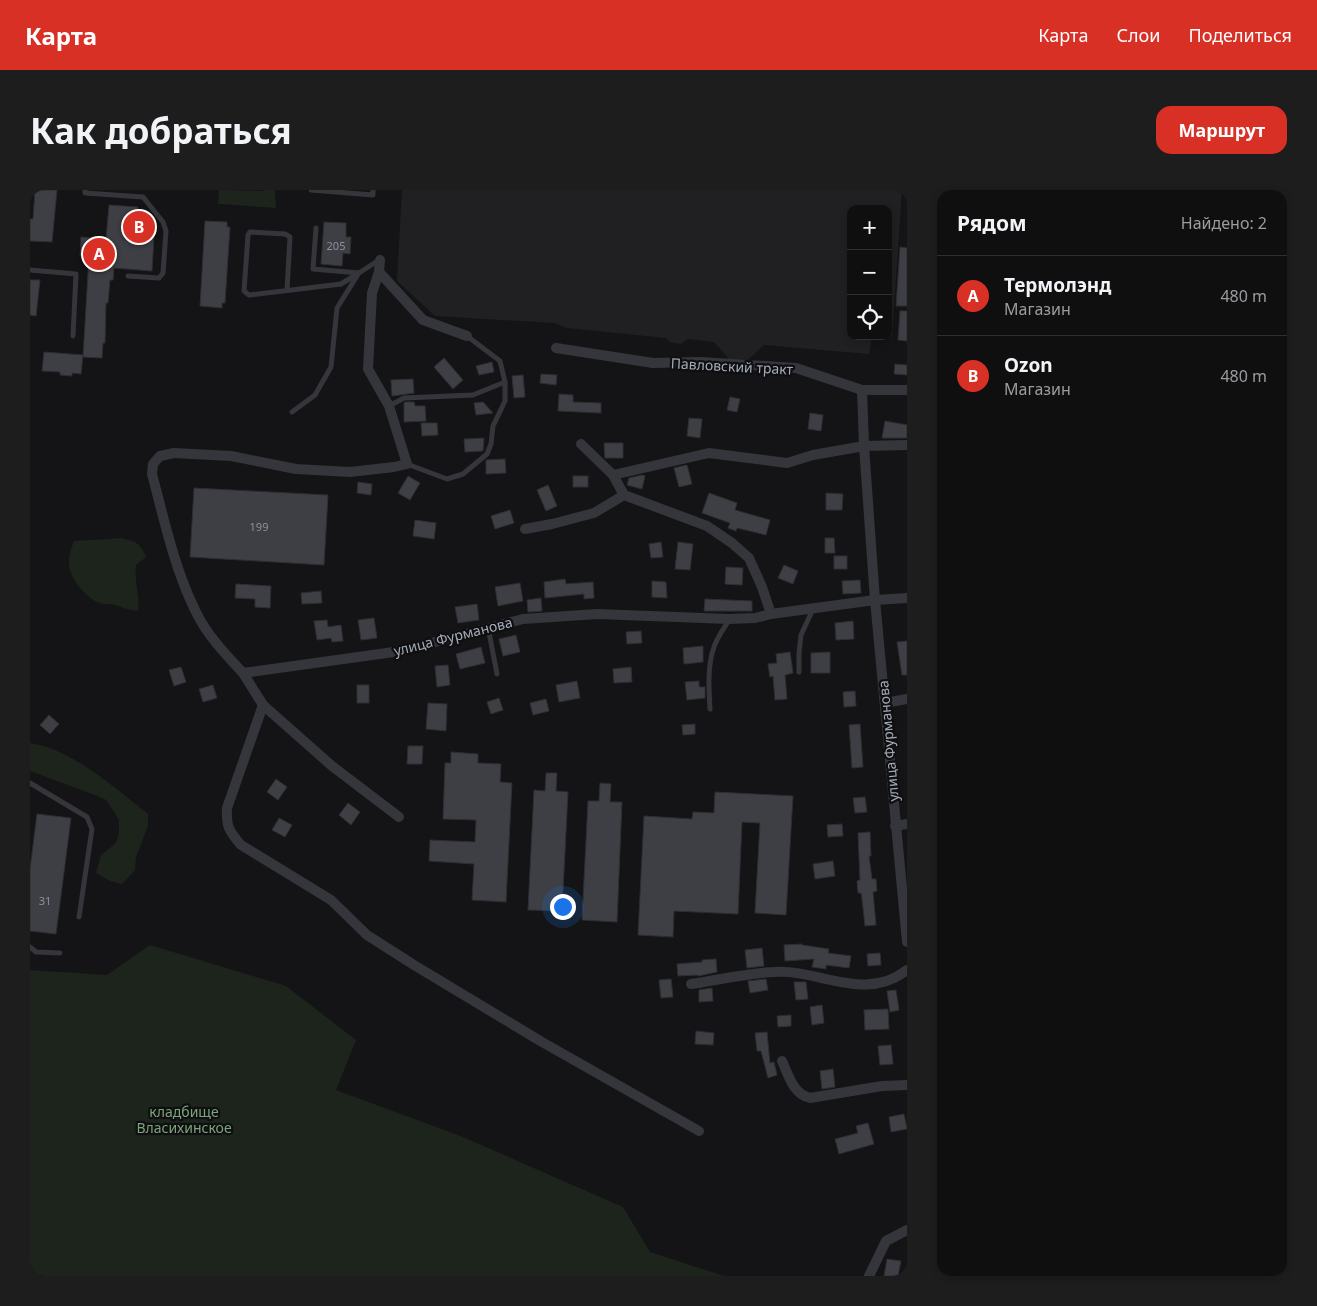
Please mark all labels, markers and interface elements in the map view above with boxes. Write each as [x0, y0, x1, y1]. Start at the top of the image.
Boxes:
text: Карта [25, 19, 97, 52]
text: Карта [1038, 23, 1088, 47]
text: Слои [1116, 23, 1160, 47]
text: Поделиться [1188, 23, 1292, 47]
button: Маршрут [1156, 106, 1287, 154]
text: Как добраться [30, 107, 292, 154]
map controls [847, 205, 892, 340]
button: + [847, 205, 892, 250]
pin: B [123, 208, 155, 246]
text: Рядом [957, 209, 1027, 237]
text: Найдено: 2 [1181, 212, 1267, 234]
pin: A [83, 235, 115, 273]
house number: 205 [327, 238, 345, 253]
button: − [847, 250, 892, 295]
text: Термолэнд [1004, 272, 1111, 298]
text: A [967, 285, 979, 307]
text: 480 m [1220, 285, 1267, 307]
button: locate [847, 295, 892, 340]
text: Магазин [1004, 298, 1071, 320]
text: Ozon [1004, 352, 1053, 378]
street label: Павловский тракт [670, 353, 794, 379]
text: B [968, 365, 978, 387]
text: 480 m [1220, 365, 1267, 387]
text: Магазин [1004, 378, 1071, 400]
house number: 199 [250, 519, 268, 534]
street label: улица Фурманова [392, 612, 514, 660]
street label: улица Фурманова [873, 680, 903, 802]
house number: 31 [39, 893, 51, 908]
your location [550, 894, 576, 920]
park label: кладбище Власихинское [136, 1102, 232, 1137]

